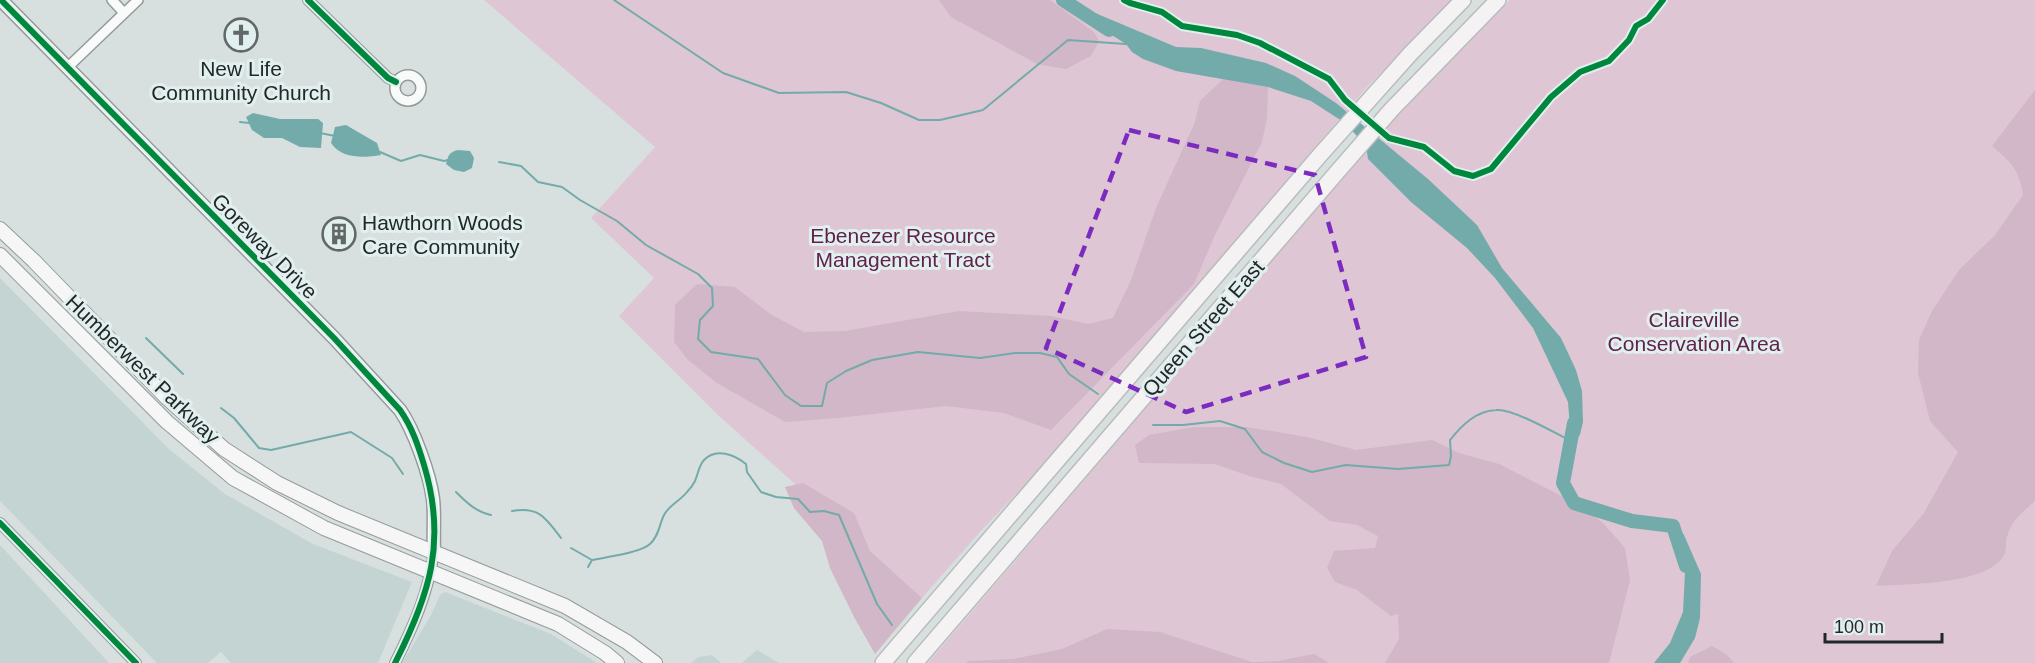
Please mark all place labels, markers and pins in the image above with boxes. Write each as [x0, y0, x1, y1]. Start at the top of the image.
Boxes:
church icon: New Life Community Church [223, 17, 259, 53]
place label: New Life Community Church [151, 57, 331, 104]
place label: Hawthorn Woods Care Community [362, 211, 523, 258]
building icon: Hawthorn Woods Care Community [321, 216, 357, 252]

